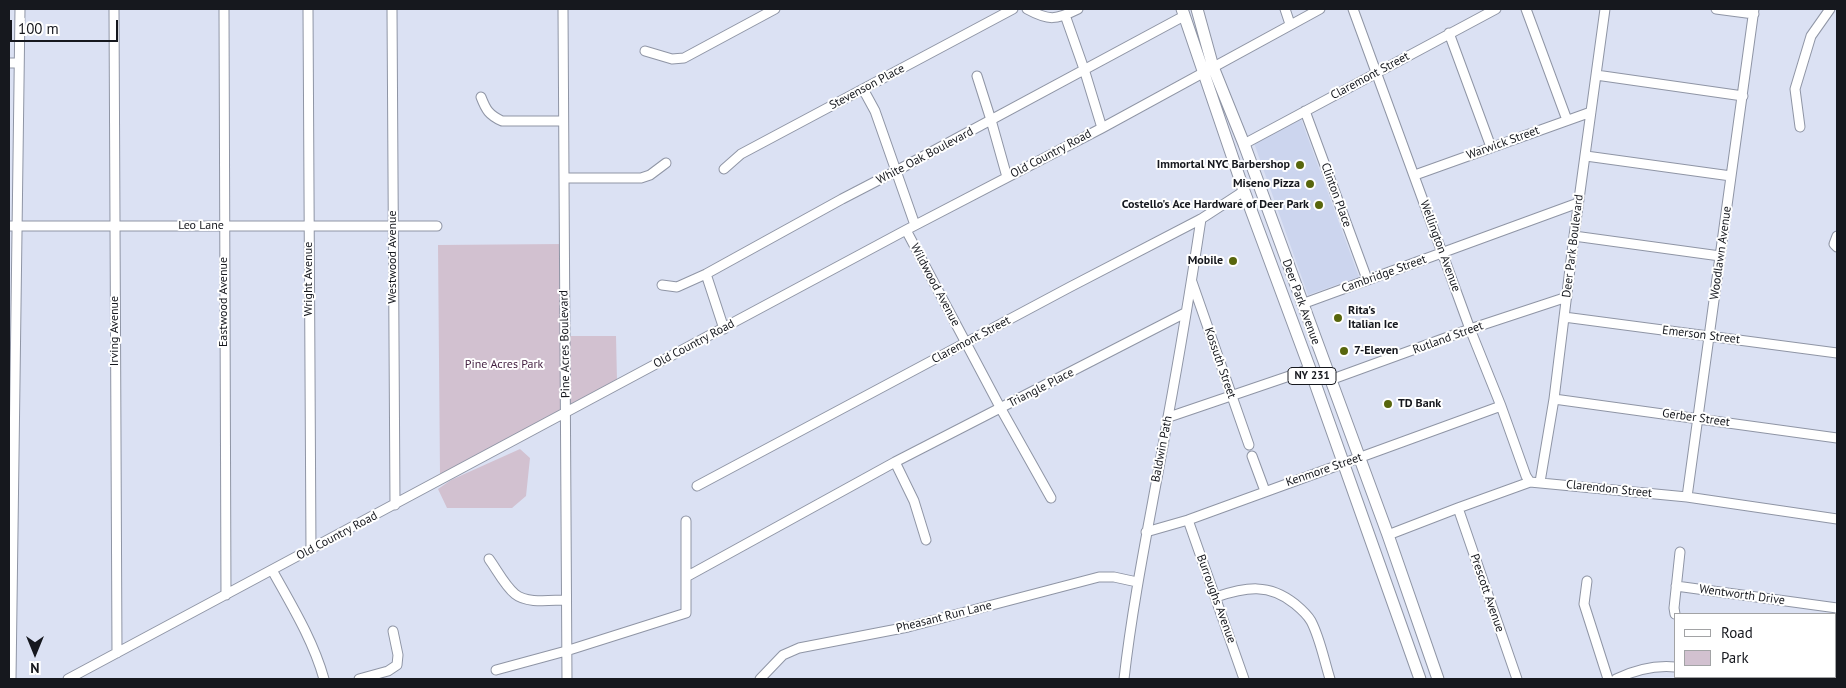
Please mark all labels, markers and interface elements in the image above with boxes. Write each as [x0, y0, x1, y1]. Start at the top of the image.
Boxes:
scale bar [12, 10, 120, 42]
text: 100 m [18, 19, 59, 38]
street label: Claremont Street [1328, 49, 1412, 103]
street label: Stevenson Place [827, 61, 907, 113]
street label: Warwick Street [1465, 123, 1541, 163]
street label: White Oak Boulevard [874, 124, 976, 188]
street label: Old Country Road [1008, 127, 1094, 181]
place label: Immortal NYC Barbershop [1157, 158, 1290, 172]
marker: Immortal NYC Barbershop [1294, 159, 1306, 171]
street label: Clinton Place [1318, 161, 1354, 229]
place label: Miseno Pizza [1233, 177, 1300, 191]
marker: Miseno Pizza [1304, 178, 1316, 190]
street label: Deer Park Boulevard [1560, 194, 1586, 298]
place label: Costello's Ace Hardware of Deer Park [1122, 198, 1309, 212]
street label: Wellington Avenue [1417, 198, 1463, 294]
marker: Costello's Ace Hardware of Deer Park [1313, 199, 1325, 211]
street label: Woodlawn Avenue [1707, 205, 1735, 301]
street label: Westwood Avenue [386, 210, 400, 304]
street label: Leo Lane [178, 219, 224, 233]
street label: Wildwood Avenue [907, 241, 963, 329]
street label: Wright Avenue [302, 242, 316, 316]
street label: Cambridge Street [1340, 252, 1428, 296]
place label: Mobile [1188, 254, 1223, 268]
marker: Mobile [1227, 255, 1239, 267]
street label: Eastwood Avenue [217, 257, 231, 347]
street label: Deer Park Avenue [1279, 257, 1323, 347]
street label: Pine Acres Boulevard [557, 290, 573, 398]
street label: Irving Avenue [108, 296, 122, 366]
place label: Rita's Italian Ice [1348, 304, 1398, 332]
marker: Rita's Italian Ice [1332, 312, 1344, 324]
street label: Claremont Street [929, 313, 1013, 367]
street label: Old Country Road [651, 317, 737, 371]
street label: Rutland Street [1411, 319, 1485, 357]
street label: Emerson Street [1661, 323, 1741, 347]
street label: Kossuth Street [1201, 326, 1239, 400]
place label: 7-Eleven [1354, 344, 1398, 358]
marker: 7-Eleven [1338, 345, 1350, 357]
park label: Pine Acres Park [465, 358, 543, 372]
street label: Triangle Place [1006, 365, 1076, 411]
road number: NY 231 [1288, 368, 1336, 384]
place label: TD Bank [1398, 397, 1441, 411]
marker: TD Bank [1382, 398, 1394, 410]
street label: Gerber Street [1661, 406, 1731, 430]
street label: Baldwin Path [1148, 414, 1176, 484]
street label: Kenmore Street [1284, 450, 1364, 490]
street label: Clarendon Street [1565, 477, 1653, 501]
street label: Old Country Road [294, 509, 380, 563]
street label: Prescott Avenue [1467, 552, 1507, 634]
street label: Burroughs Avenue [1193, 553, 1239, 645]
street label: Wentworth Drive [1698, 582, 1786, 608]
street label: Pheasant Run Lane [895, 598, 993, 636]
legend [1674, 613, 1836, 678]
text: Road [1721, 623, 1753, 642]
north arrow [10, 628, 60, 678]
text: Park [1721, 648, 1749, 667]
text: N [30, 659, 40, 677]

